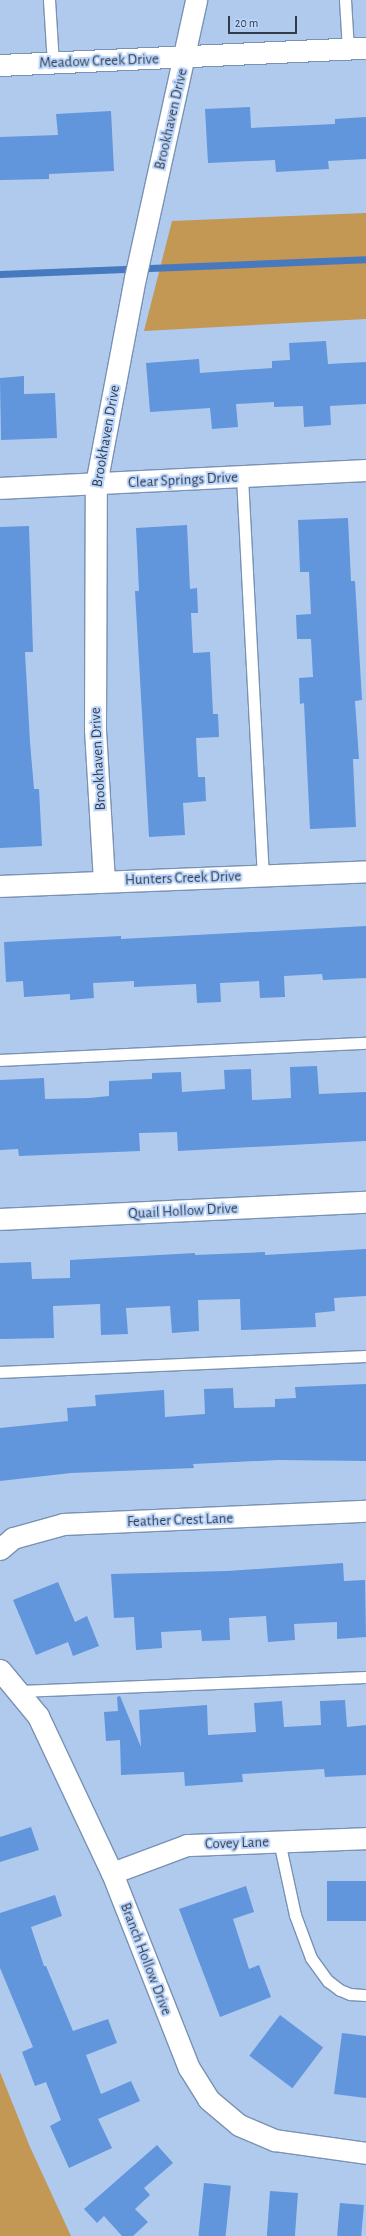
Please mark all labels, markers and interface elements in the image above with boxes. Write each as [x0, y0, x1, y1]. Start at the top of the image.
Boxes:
scale bar [230, 8, 299, 34]
text: 20 m [235, 17, 258, 29]
street label: Meadow Creek Drive [39, 50, 159, 72]
street label: Brookhaven Drive [151, 67, 191, 171]
street label: Brookhaven Drive [88, 384, 124, 488]
street label: Clear Springs Drive [128, 468, 238, 492]
street label: Brookhaven Drive [86, 707, 110, 811]
street label: Hunters Creek Drive [125, 867, 241, 889]
street label: Quail Hollow Drive [128, 1199, 238, 1223]
street label: Feather Crest Lane [127, 1509, 233, 1531]
street label: Covey Lane [205, 1833, 269, 1853]
street label: Branch Hollow Drive [116, 1900, 176, 2018]

